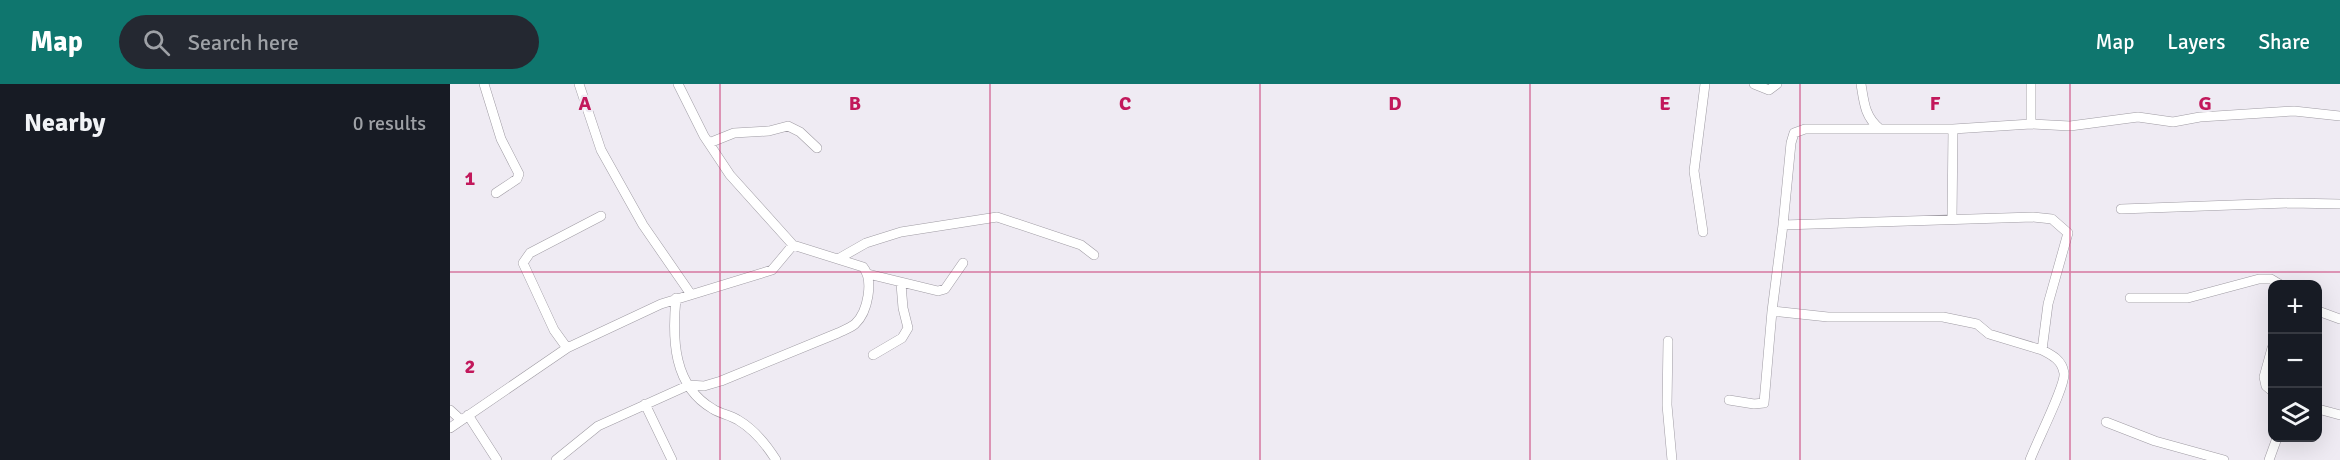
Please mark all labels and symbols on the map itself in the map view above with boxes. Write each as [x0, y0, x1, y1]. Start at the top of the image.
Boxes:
text: A [579, 91, 592, 116]
text: B [849, 91, 861, 116]
text: C [1119, 91, 1131, 116]
text: D [1388, 91, 1402, 116]
text: E [1659, 91, 1671, 116]
text: F [1930, 91, 1941, 116]
text: G [2198, 91, 2212, 116]
text: 1 [465, 166, 476, 191]
text: 2 [465, 354, 475, 379]

